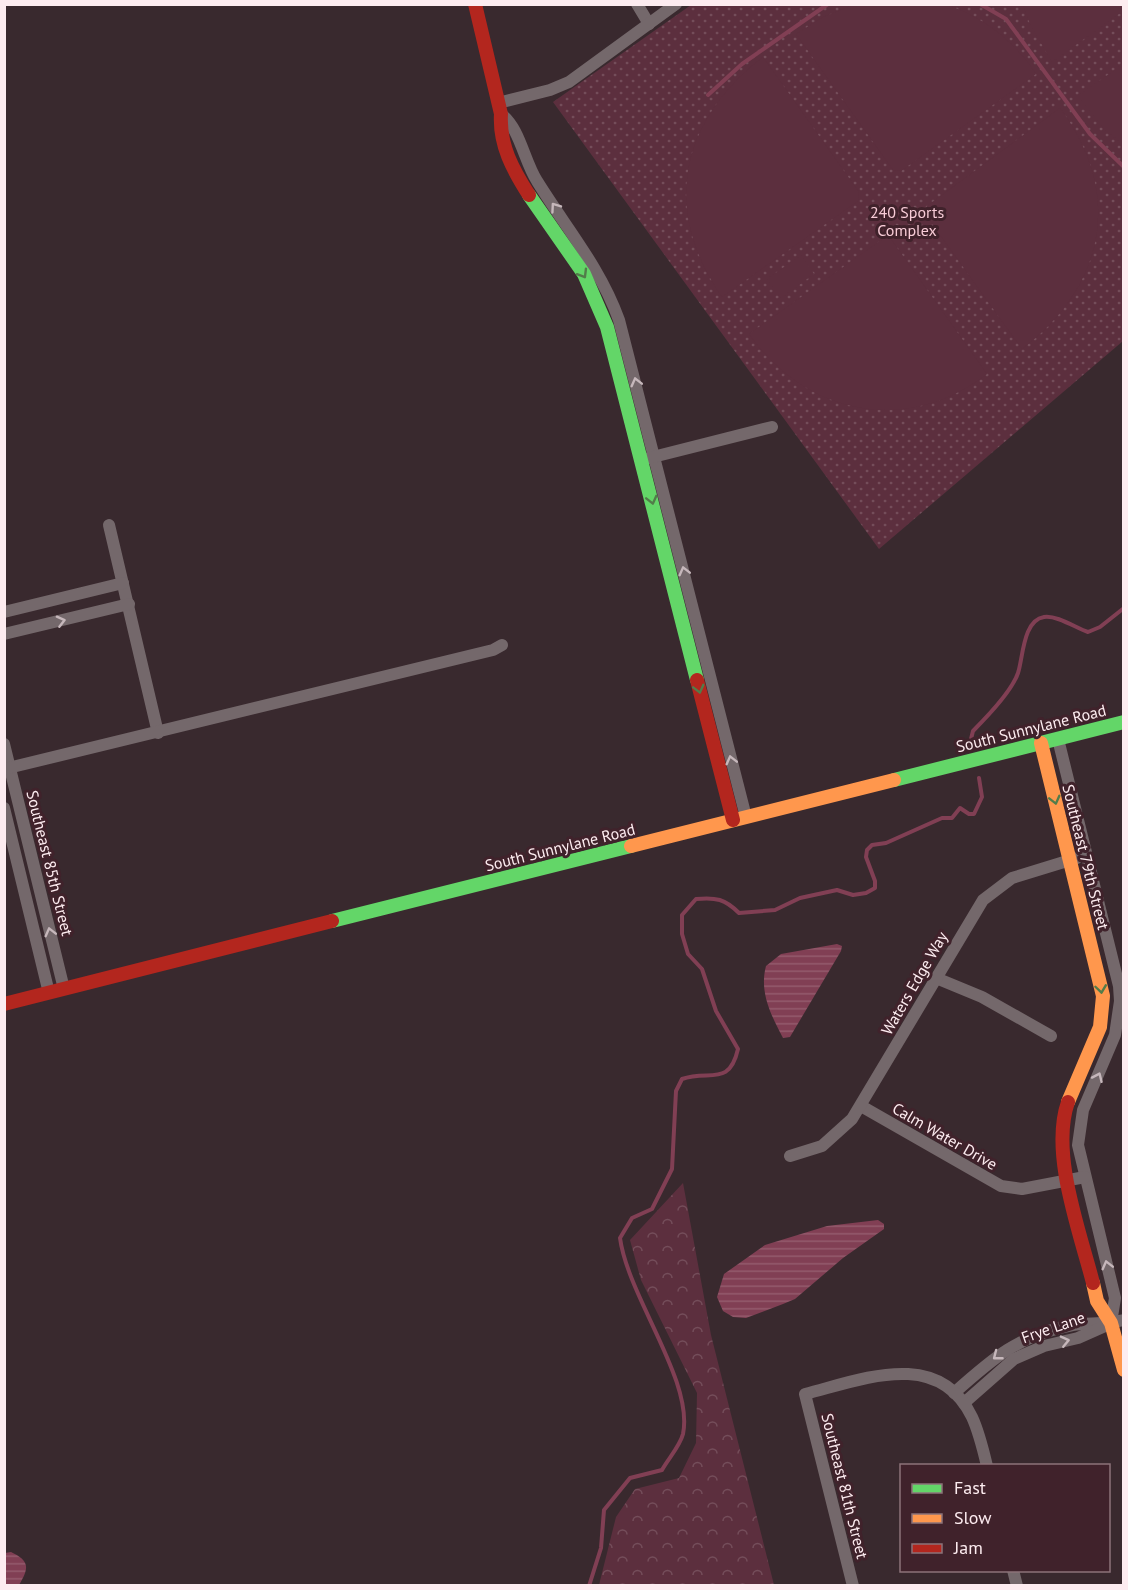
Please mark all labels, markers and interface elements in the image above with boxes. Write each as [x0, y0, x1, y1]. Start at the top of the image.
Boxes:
park label: 240 Sports Complex [870, 202, 944, 240]
one-way arrow [551, 203, 562, 214]
one-way arrow [576, 268, 588, 278]
one-way arrow [630, 377, 643, 387]
one-way arrow [645, 494, 657, 504]
one-way arrow [679, 566, 692, 576]
one-way arrow [56, 615, 66, 628]
one-way arrow [692, 684, 705, 694]
street label: South Sunnylane Road [954, 700, 1108, 756]
one-way arrow [726, 756, 739, 766]
street label: Southeast 79th Street [1058, 782, 1114, 932]
street label: Southeast 85th Street [22, 788, 78, 938]
one-way arrow [1048, 795, 1061, 805]
street label: South Sunnylane Road [483, 819, 637, 875]
street label: Waters Edge Way [876, 927, 952, 1038]
one-way arrow [45, 928, 58, 938]
one-way arrow [1095, 985, 1107, 994]
one-way arrow [1090, 1073, 1102, 1084]
street label: Calm Water Drive [889, 1098, 1001, 1174]
one-way arrow [1101, 1261, 1114, 1271]
street label: Frye Lane [1018, 1307, 1088, 1347]
one-way arrow [1060, 1336, 1070, 1349]
one-way arrow [993, 1348, 1004, 1359]
street label: Southeast 81th Street [817, 1411, 873, 1561]
legend [900, 1464, 1110, 1572]
text: Fast [954, 1476, 986, 1499]
text: Slow [954, 1506, 992, 1529]
text: Jam [953, 1536, 983, 1559]

